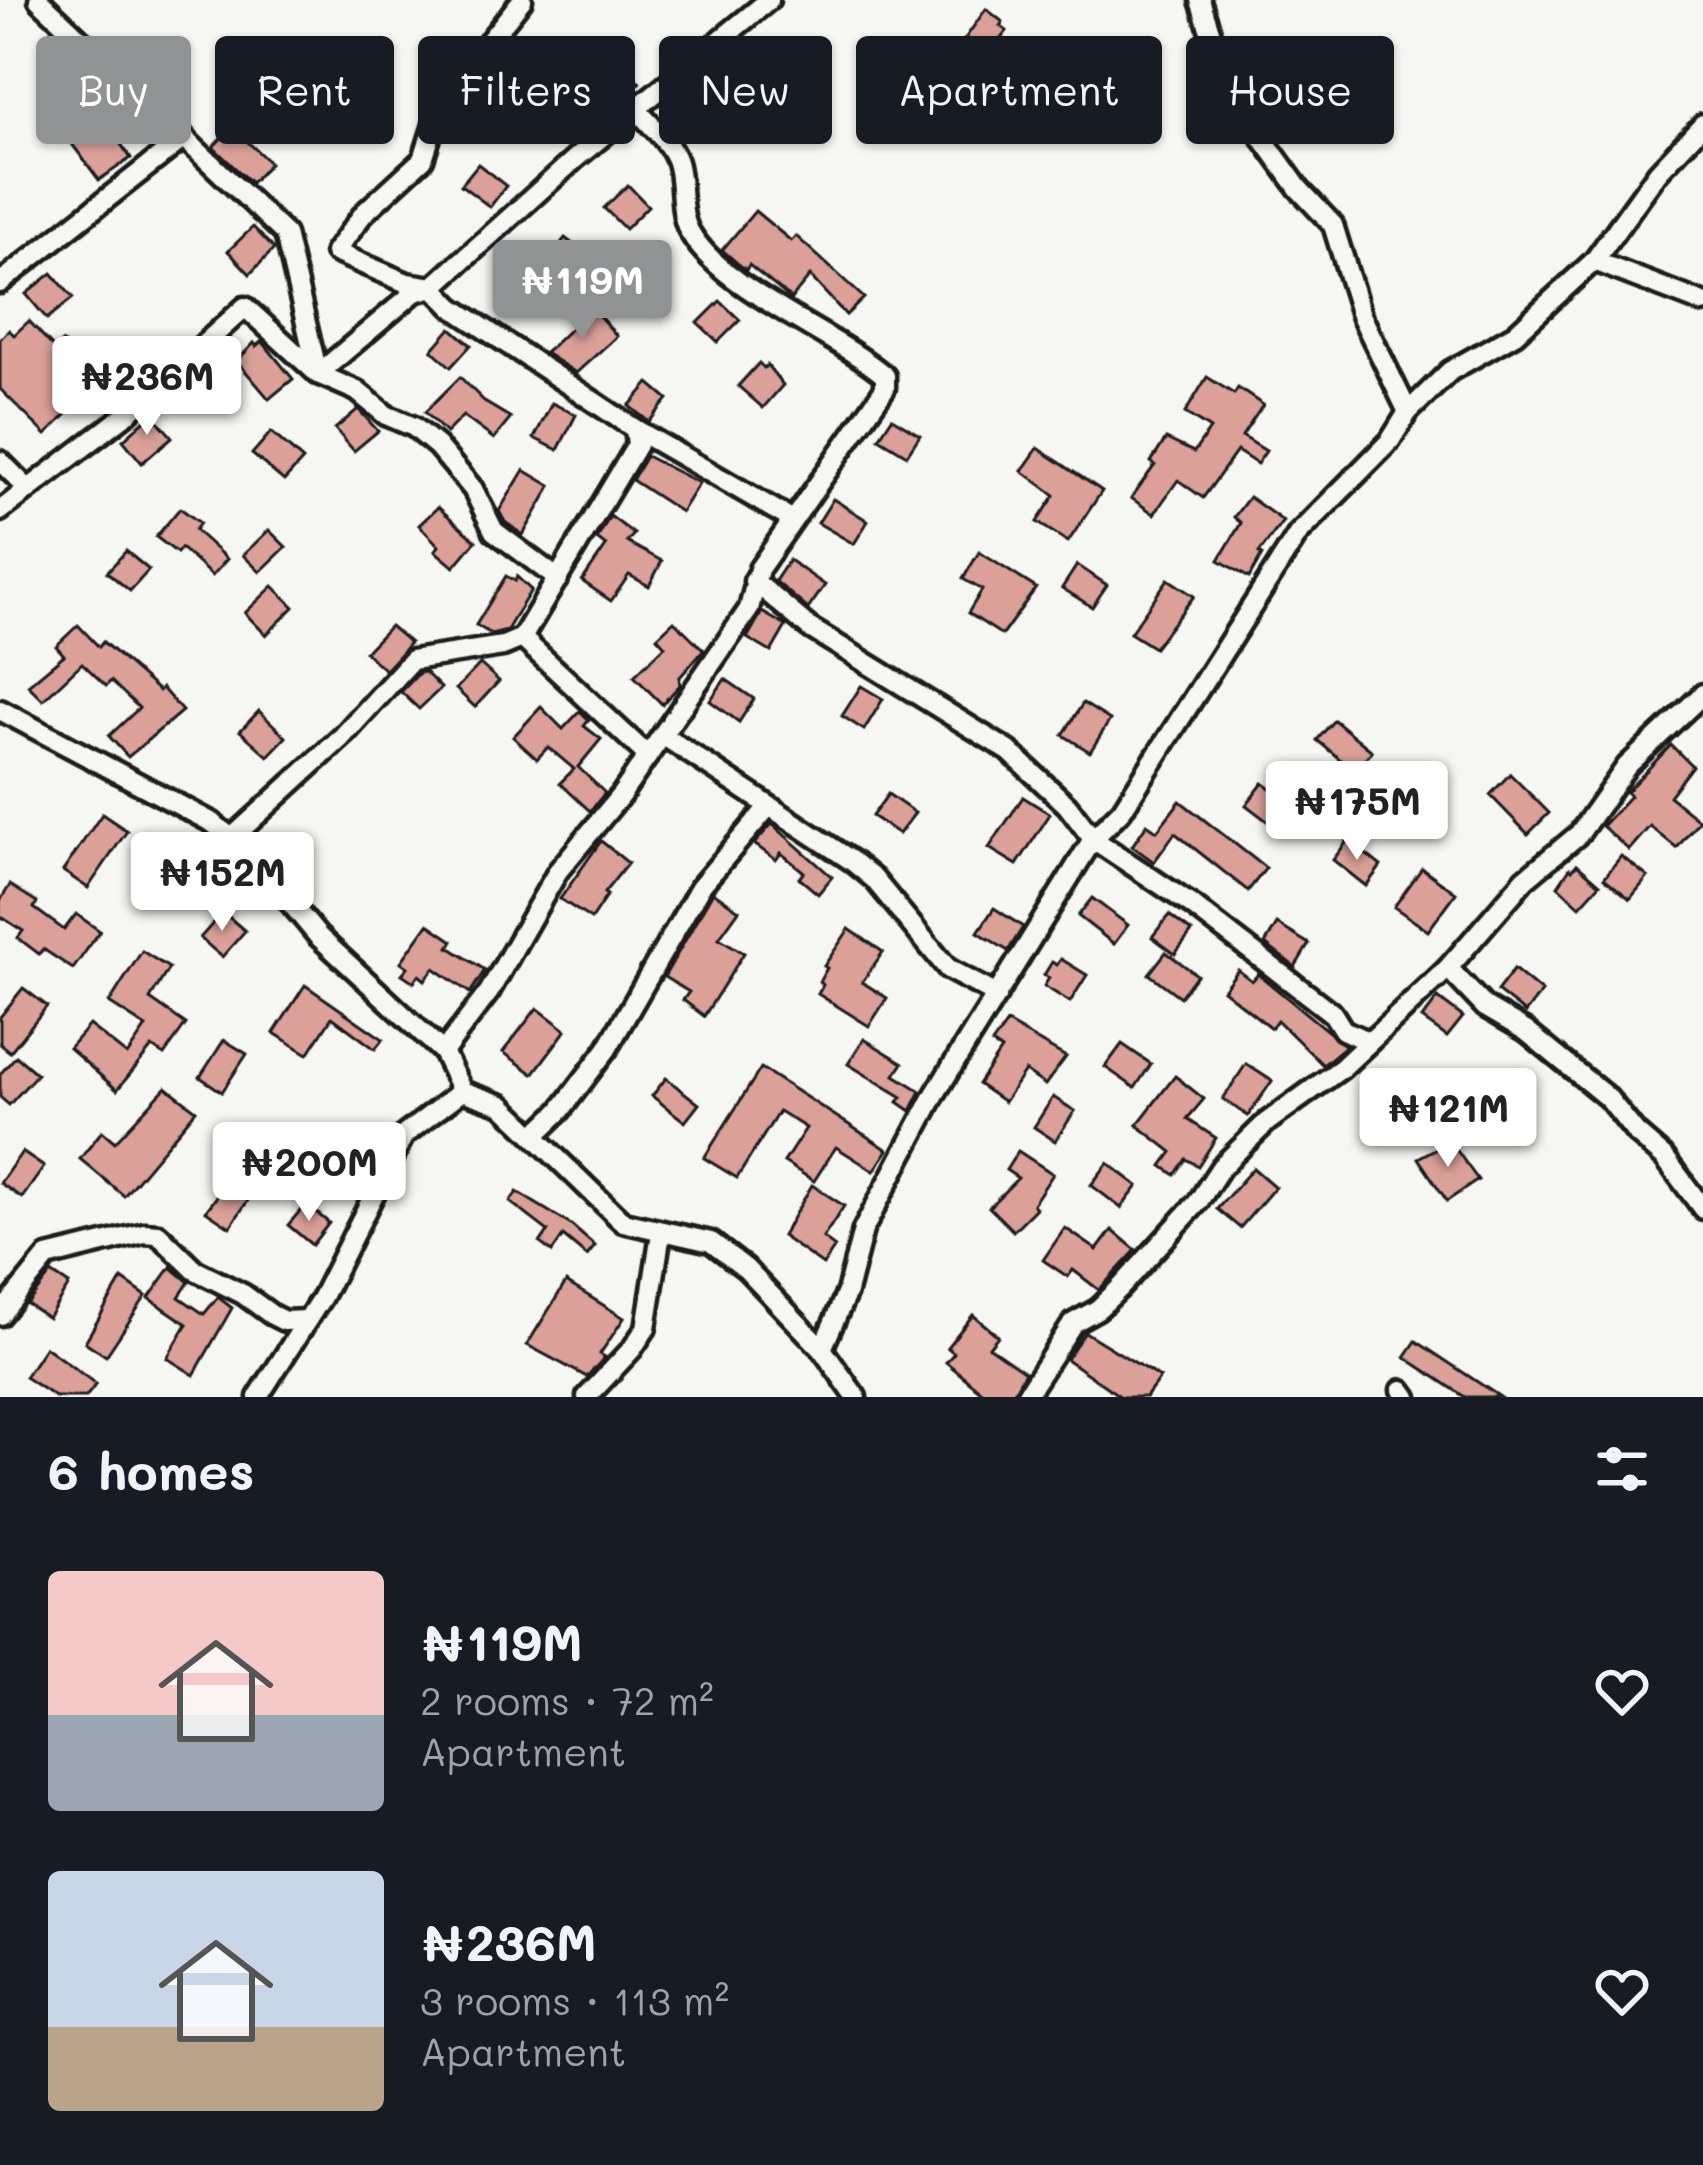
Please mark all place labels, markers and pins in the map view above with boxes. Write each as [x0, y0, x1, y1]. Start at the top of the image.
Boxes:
pin: ₦119M [498, 240, 666, 342]
pin: ₦236M [63, 336, 231, 438]
pin: ₦175M [1273, 761, 1441, 863]
pin: ₦152M [138, 832, 306, 934]
pin: ₦121M [1364, 1068, 1532, 1170]
pin: ₦200M [225, 1122, 393, 1224]

